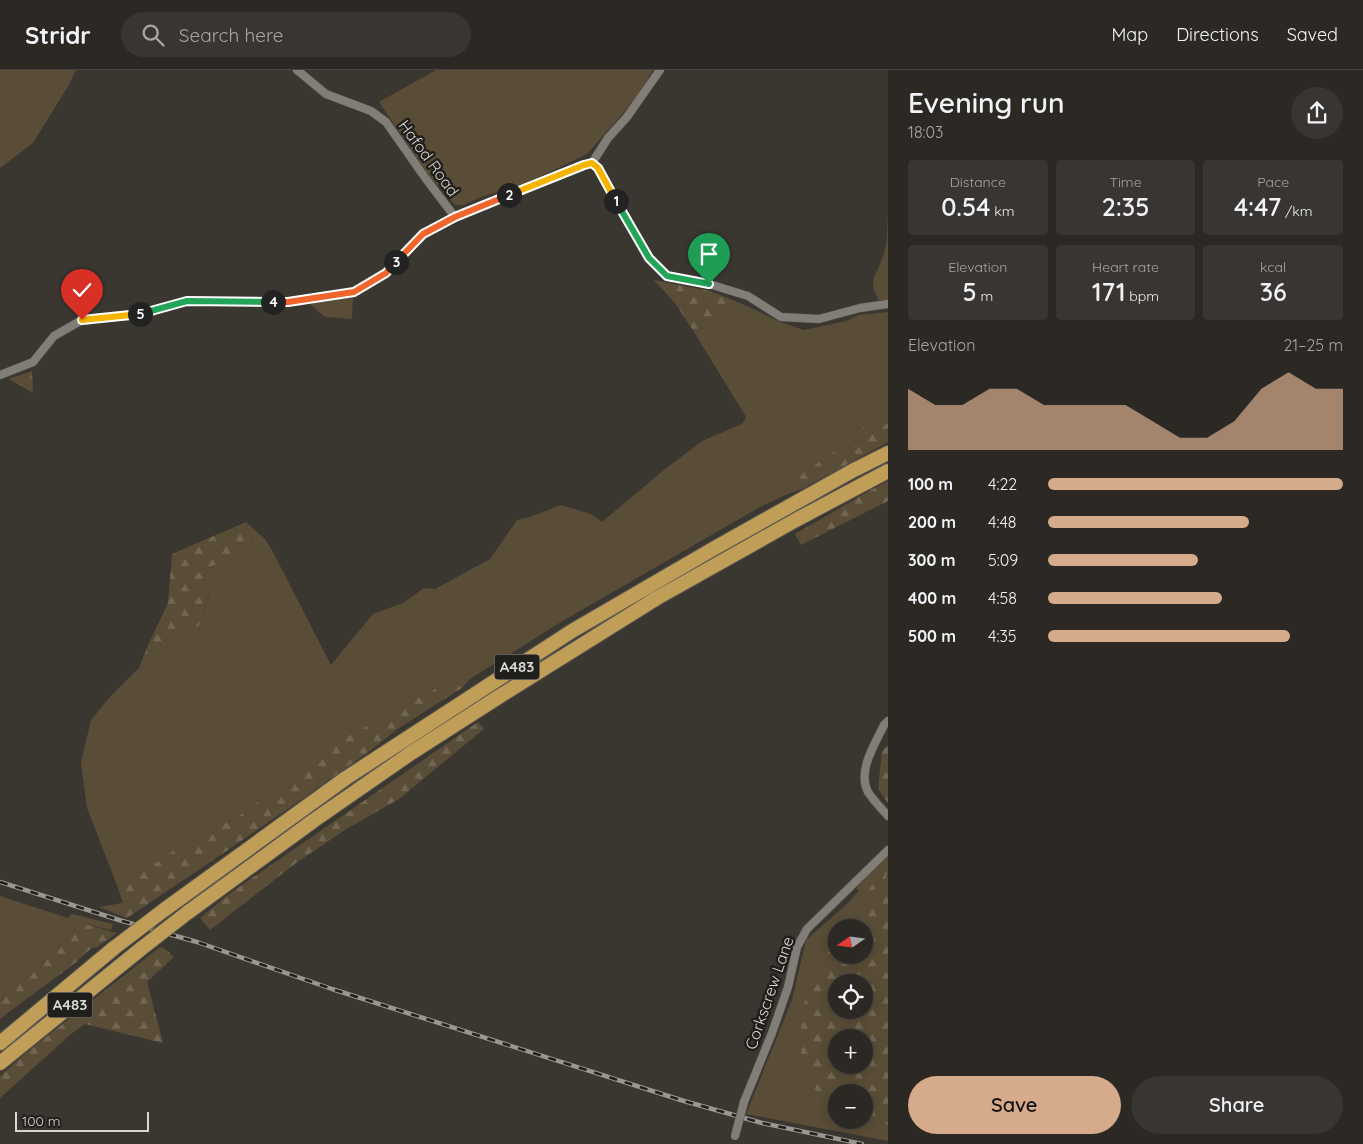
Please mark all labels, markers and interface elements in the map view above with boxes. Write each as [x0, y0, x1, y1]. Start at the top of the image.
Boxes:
search box [121, 12, 471, 57]
text: Stridr [25, 20, 91, 50]
icon: search [139, 21, 167, 49]
text: Search here [179, 23, 284, 47]
text: Map [1111, 23, 1148, 46]
text: Directions [1176, 23, 1259, 46]
text: Saved [1287, 23, 1338, 46]
text: Evening run [908, 85, 1065, 120]
button: share [1291, 87, 1343, 139]
street label: Hafod Road [395, 116, 463, 200]
text: 18:03 [908, 122, 943, 142]
text: Distance [950, 173, 1006, 191]
text: Time [1109, 173, 1142, 191]
text: Pace [1257, 173, 1289, 191]
pin: 2 [496, 182, 522, 208]
text: 2 [506, 186, 513, 204]
pin: 1 [604, 188, 628, 214]
text: 0.54 [941, 191, 990, 222]
text: 2:35 [1102, 191, 1149, 222]
text: 4:47 [1234, 191, 1281, 222]
text: 1 [614, 192, 619, 210]
text: km [990, 202, 1014, 220]
text: /km [1281, 202, 1312, 220]
pin [688, 233, 730, 284]
icon: arrive [695, 240, 723, 268]
pin: 3 [384, 250, 408, 274]
text: 3 [393, 253, 400, 271]
text: Elevation [948, 258, 1007, 276]
text: Heart rate [1092, 258, 1159, 276]
text: kcal [1260, 258, 1286, 276]
pin [61, 269, 103, 320]
icon: check [68, 276, 96, 304]
text: 5 [962, 276, 977, 307]
text: 171 [1092, 276, 1126, 307]
text: 36 [1260, 276, 1287, 307]
text: m [977, 287, 993, 305]
text: bpm [1126, 287, 1159, 305]
pin: 4 [260, 290, 286, 314]
text: 4 [269, 293, 278, 311]
pin: 5 [128, 302, 152, 326]
text: 5 [136, 305, 145, 323]
text: Elevation [908, 335, 975, 355]
text: 21–25 m [1284, 335, 1343, 355]
text: 100 m [908, 474, 953, 494]
text: 4:22 [988, 474, 1017, 494]
text: 200 m [908, 512, 956, 532]
text: 4:48 [988, 512, 1017, 532]
text: 300 m [908, 550, 955, 570]
text: 5:09 [988, 550, 1018, 570]
text: 400 m [908, 588, 956, 608]
text: 4:58 [988, 588, 1017, 608]
text: 500 m [908, 626, 956, 646]
text: 4:35 [988, 626, 1017, 646]
road number: A483 [494, 654, 540, 680]
north arrow [828, 919, 872, 964]
map controls [828, 919, 873, 1129]
street label: Corkscrew Lane [740, 934, 798, 1052]
button: locate [828, 974, 873, 1019]
road number: A483 [48, 992, 92, 1018]
button: + [828, 1029, 873, 1074]
button: Save [908, 1076, 1121, 1134]
button: Share [1131, 1076, 1343, 1134]
button: − [828, 1084, 873, 1129]
scale bar [15, 1109, 149, 1132]
text: 100 m [22, 1112, 60, 1130]

